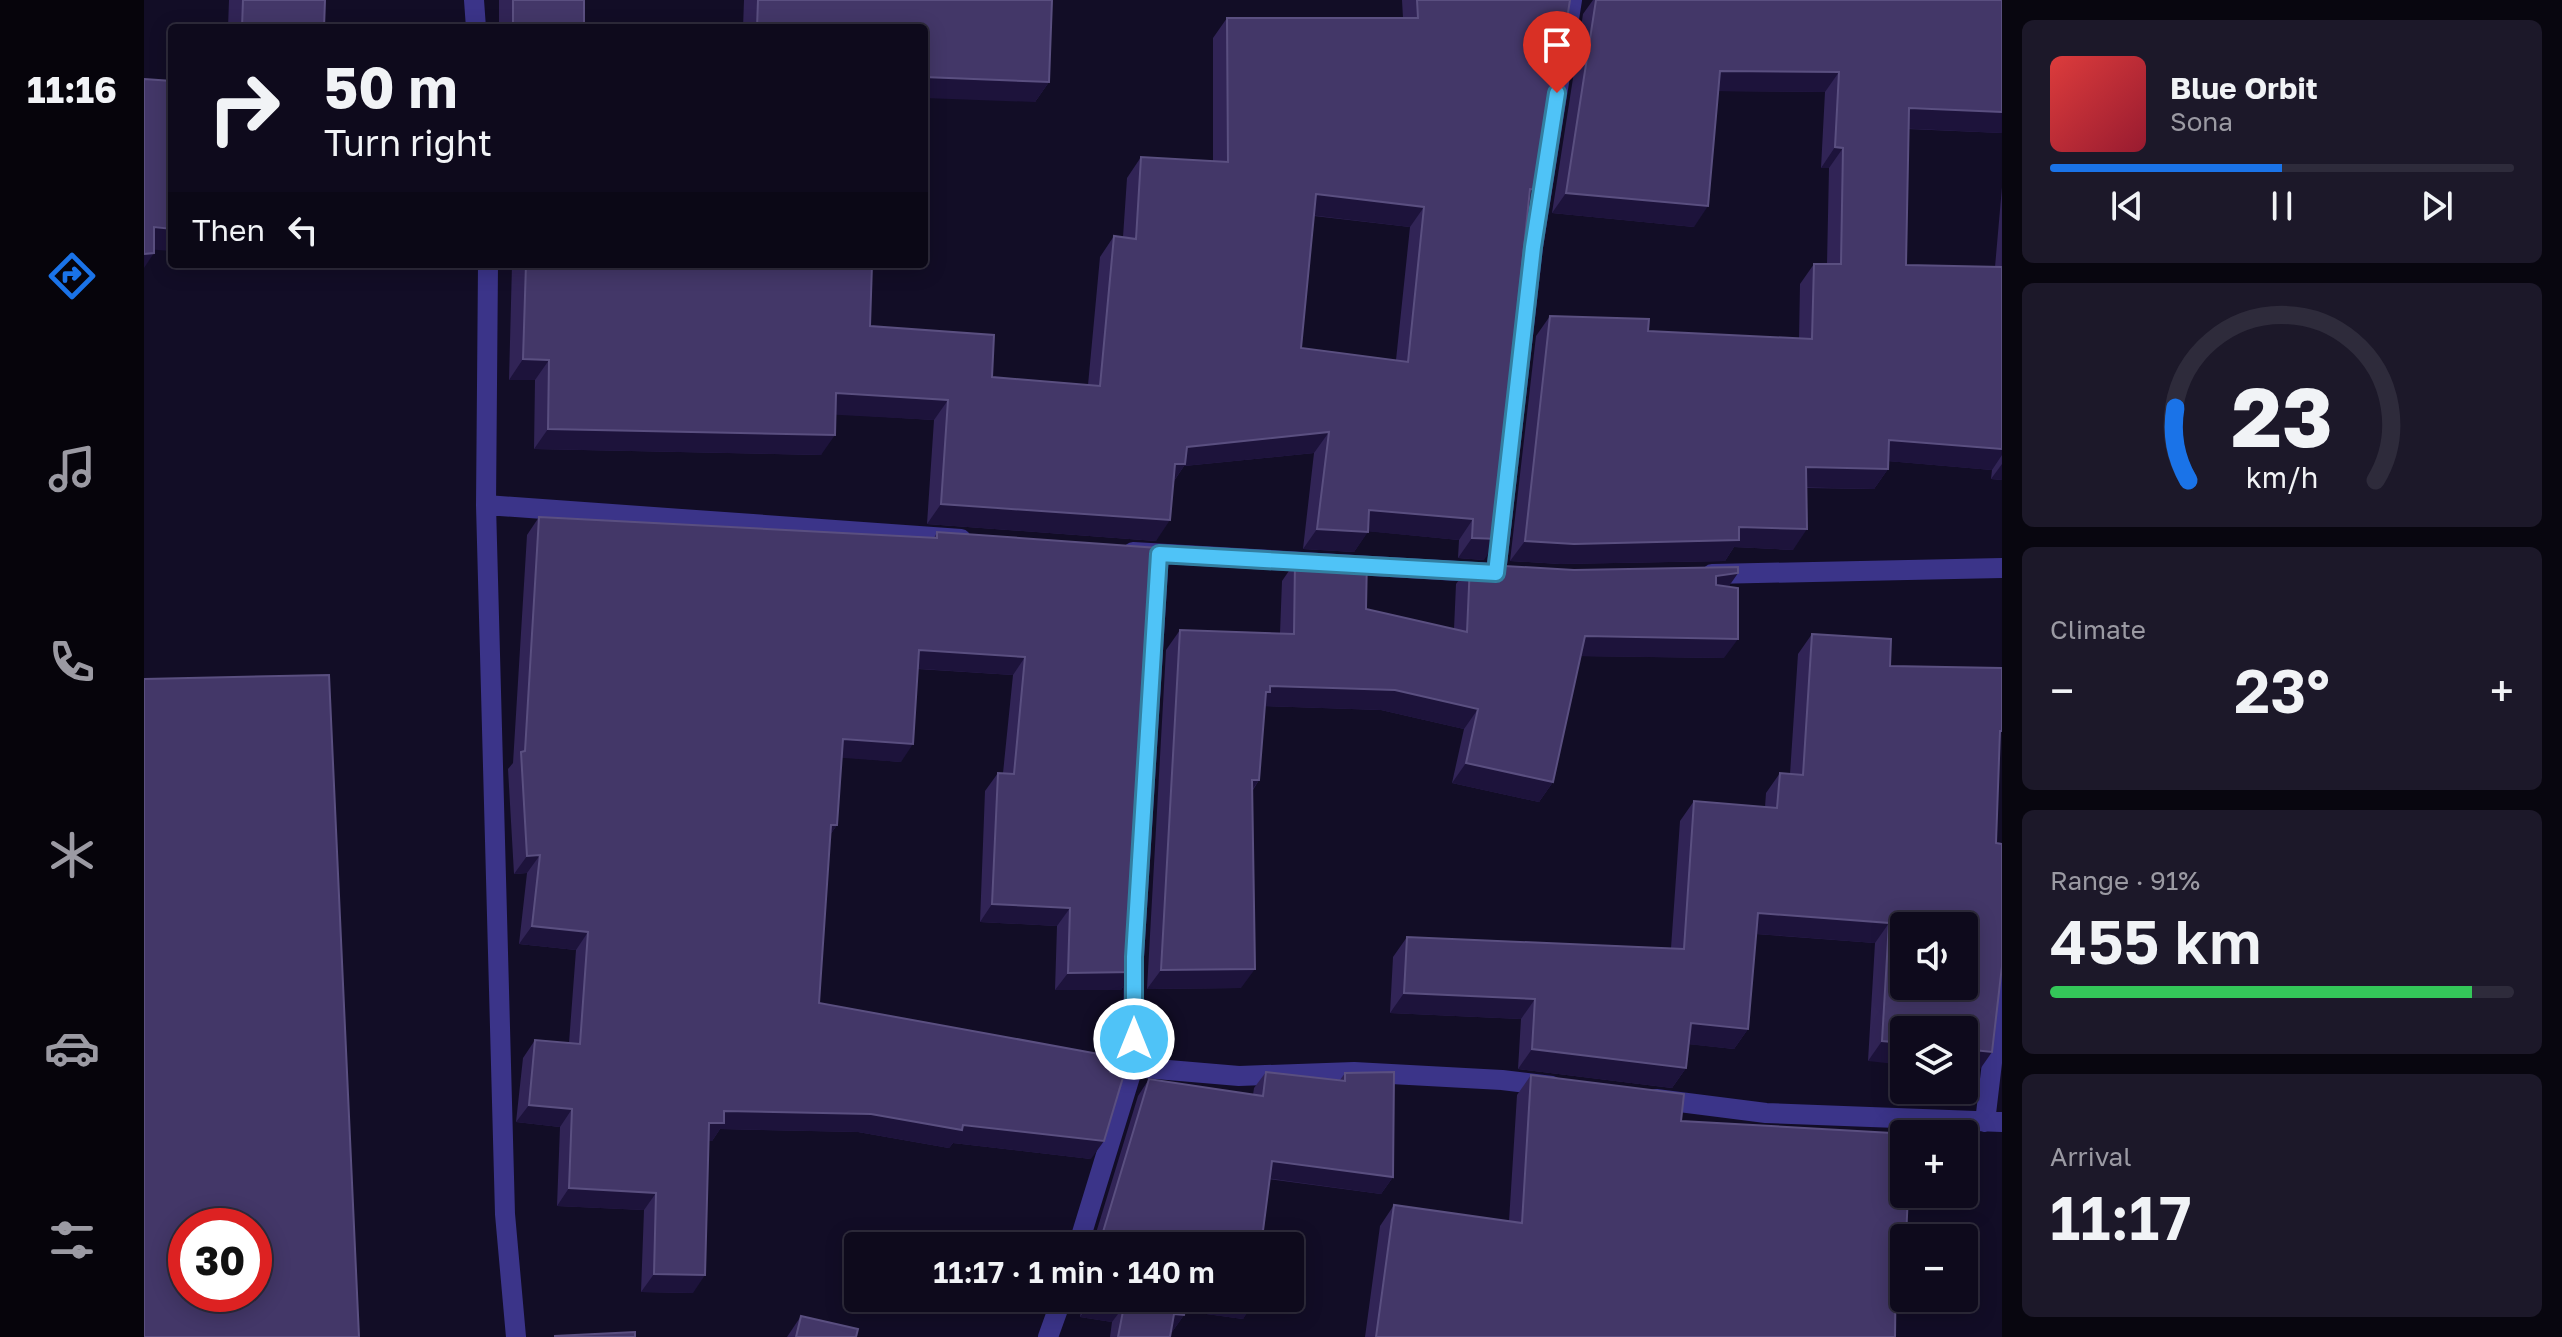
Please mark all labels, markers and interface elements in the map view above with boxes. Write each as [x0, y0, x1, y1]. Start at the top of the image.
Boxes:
pin [1523, 11, 1591, 93]
icon: arrive [1535, 23, 1579, 67]
text: 50 m [324, 53, 458, 120]
icon: right [192, 56, 296, 160]
text: 11:16 [27, 68, 117, 111]
text: Blue Orbit [2170, 70, 2318, 106]
text: Sona [2170, 106, 2233, 137]
text: Turn right [324, 121, 492, 164]
icon: previous [2105, 184, 2149, 228]
icon: pause [2260, 184, 2304, 228]
icon: next [2415, 184, 2459, 228]
icon: left [281, 208, 325, 252]
text: Then [192, 212, 265, 248]
icon: directions [44, 248, 100, 304]
text: 23 [2231, 365, 2333, 465]
icon: music [44, 441, 100, 497]
text: km/h [2246, 460, 2318, 494]
text: Climate [2050, 614, 2146, 645]
icon: phone [44, 634, 100, 690]
text: 23° [2234, 654, 2330, 726]
text: − [2050, 664, 2074, 717]
text: + [2490, 664, 2514, 717]
icon: climate [44, 827, 100, 883]
text: Range · 91% [2050, 865, 2200, 896]
text: 455 km [2050, 905, 2262, 977]
map controls [1890, 912, 1978, 1312]
button: sound [1890, 912, 1978, 1000]
position arrow [1092, 997, 1176, 1081]
button: layers [1890, 1016, 1978, 1104]
icon: car [44, 1020, 100, 1076]
button: + [1890, 1120, 1978, 1208]
text: Arrival [2050, 1141, 2131, 1172]
text: 11:17 [2050, 1181, 2192, 1253]
speed limit sign: 30 [168, 1208, 272, 1312]
icon: filters [44, 1212, 100, 1268]
button: − [1890, 1224, 1978, 1312]
text: 11:17 · 1 min · 140 m [933, 1254, 1215, 1290]

